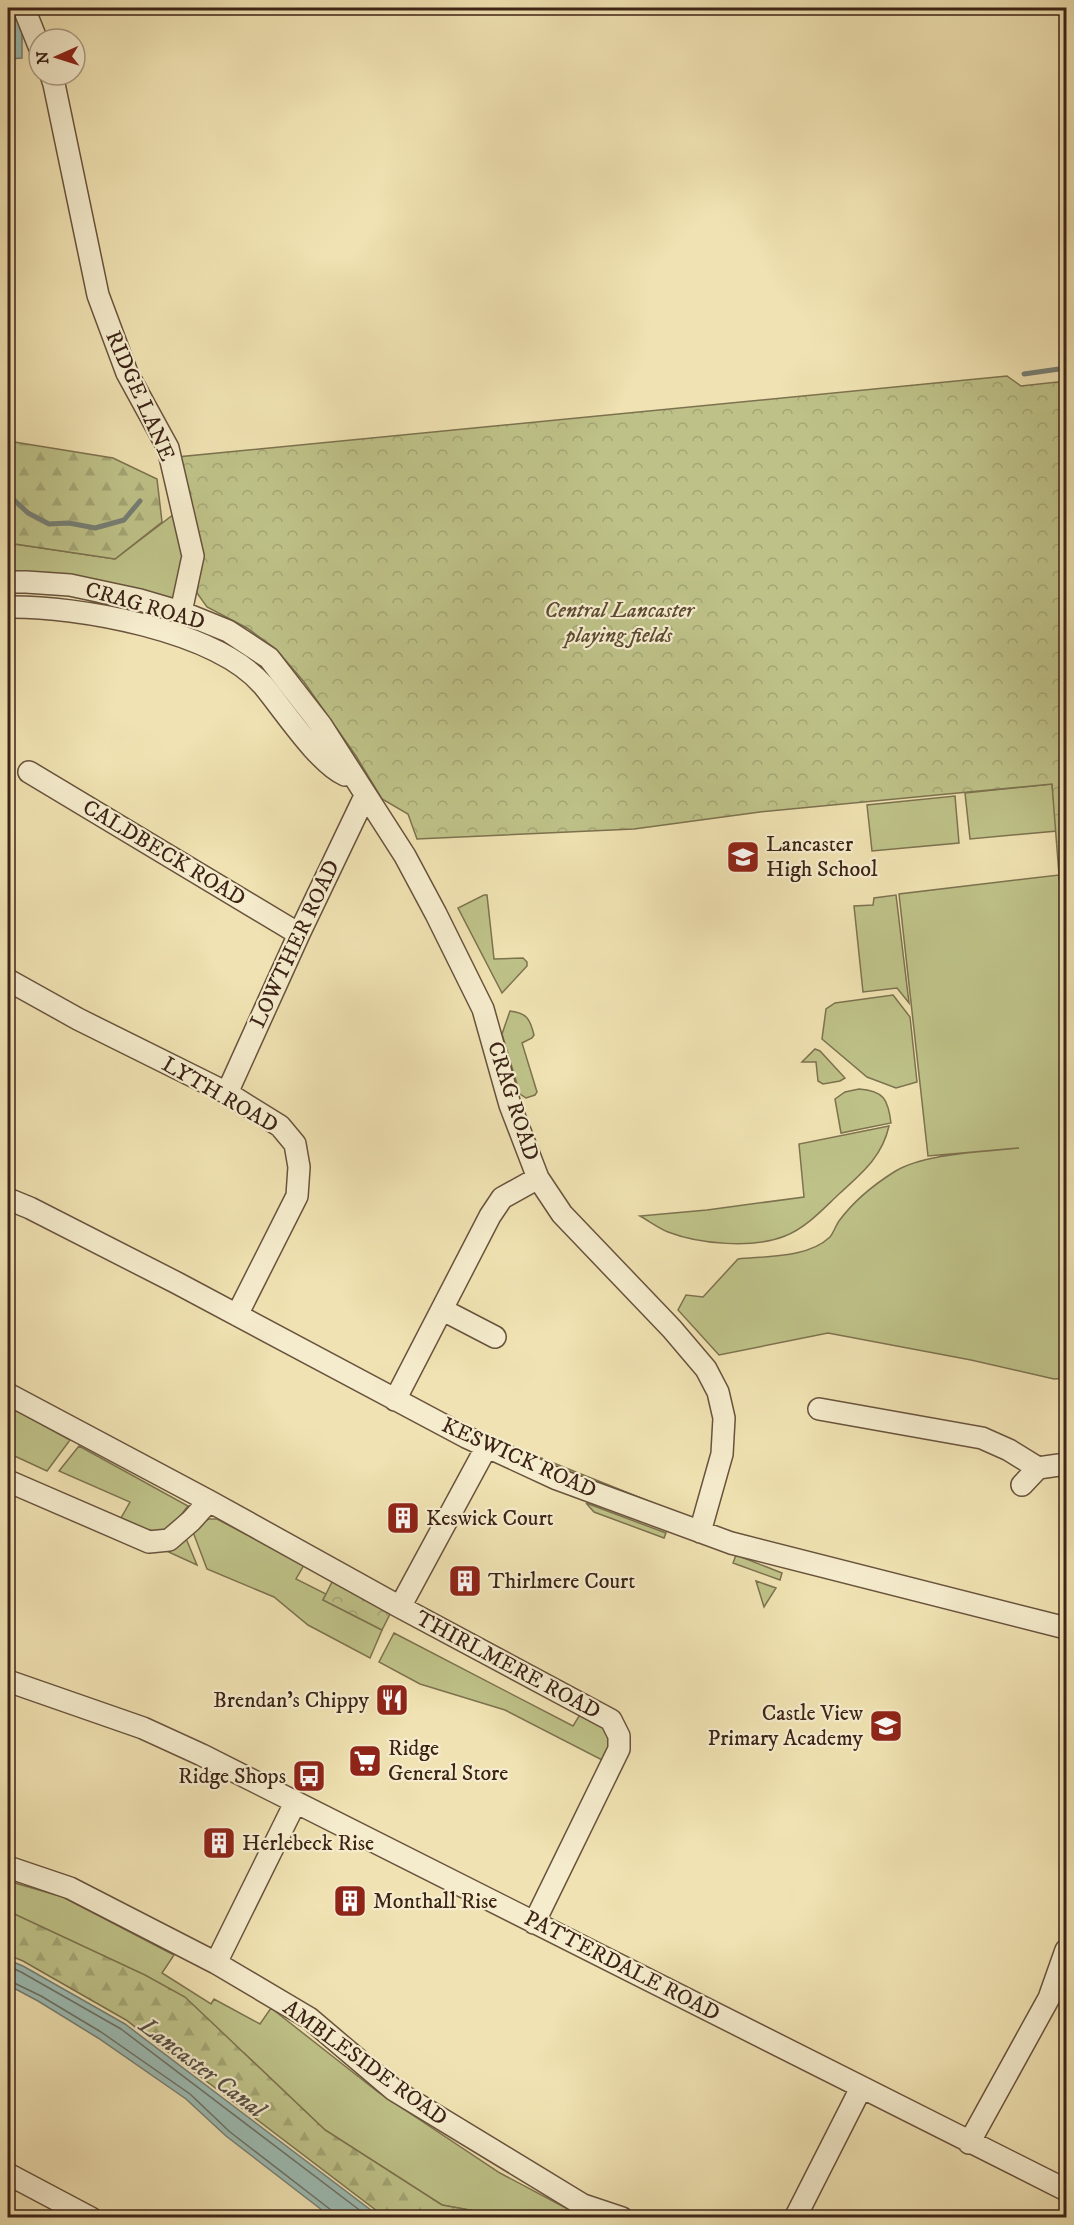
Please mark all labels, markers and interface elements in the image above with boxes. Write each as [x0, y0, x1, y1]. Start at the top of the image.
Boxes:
north arrow [27, 27, 87, 87]
text: N [33, 51, 53, 65]
street label: RIDGE LANE [99, 327, 181, 465]
street label: CRAG ROAD [82, 576, 208, 636]
park label: Central Lancaster playing fields [544, 597, 696, 649]
street label: CALDBECK ROAD [78, 794, 250, 912]
place label: Lancaster High School [766, 831, 878, 883]
school or university icon: Lancaster High School [725, 839, 761, 875]
street label: LOWTHER ROAD [244, 856, 346, 1032]
street label: CRAG ROAD [481, 1038, 545, 1164]
street label: LYTH ROAD [157, 1051, 283, 1139]
street label: KESWICK ROAD [437, 1412, 601, 1504]
building icon: Keswick Court [385, 1500, 421, 1536]
place label: Keswick Court [426, 1505, 554, 1532]
building icon: Thirlmere Court [447, 1563, 483, 1599]
place label: Thirlmere Court [488, 1568, 635, 1595]
street label: THIRLMERE ROAD [411, 1605, 605, 1725]
restaurant icon: Brendan's Chippy [374, 1682, 410, 1718]
place label: Brendan's Chippy [213, 1687, 370, 1714]
place label: Castle View Primary Academy [707, 1700, 864, 1752]
school or university icon: Castle View Primary Academy [868, 1708, 904, 1744]
place label: Ridge General Store [388, 1735, 508, 1787]
supermarket icon: Ridge General Store [347, 1743, 383, 1779]
bus stop icon: Ridge Shops [291, 1758, 327, 1794]
place label: Ridge Shops [178, 1763, 286, 1790]
building icon: Herlebeck Rise [201, 1825, 237, 1861]
place label: Herlebeck Rise [242, 1830, 374, 1857]
building icon: Monthall Rise [332, 1883, 368, 1919]
place label: Monthall Rise [373, 1888, 497, 1915]
street label: PATTERDALE ROAD [520, 1905, 724, 2027]
street label: AMBLESIDE ROAD [278, 1994, 452, 2132]
water label: Lancaster Canal [132, 2010, 273, 2127]

